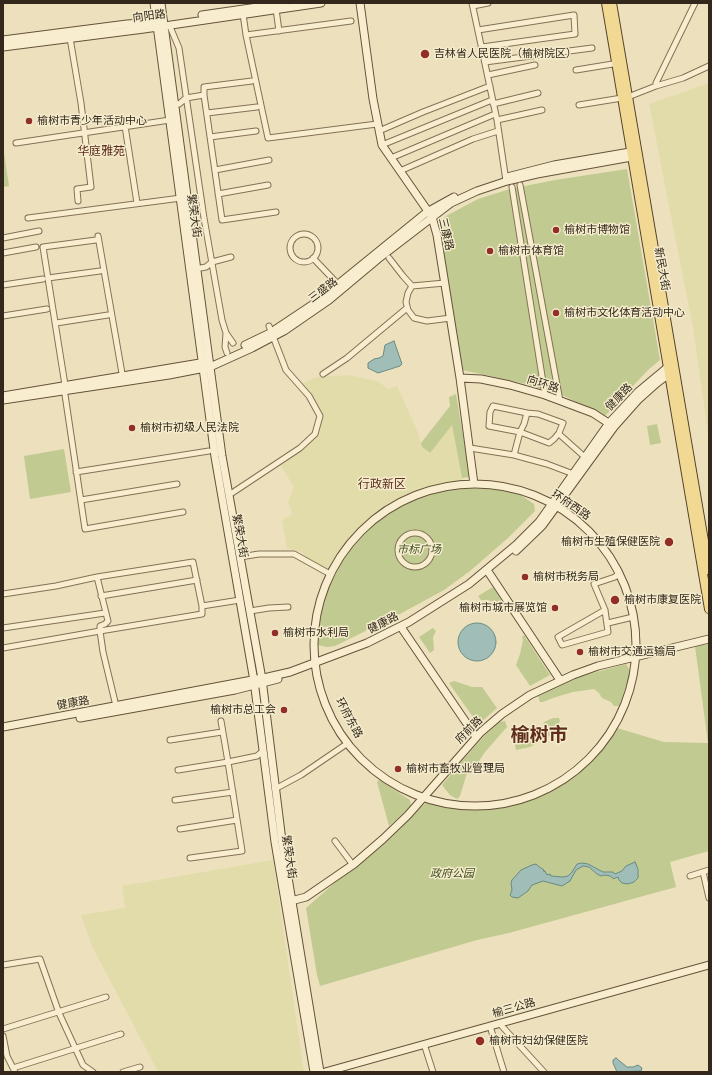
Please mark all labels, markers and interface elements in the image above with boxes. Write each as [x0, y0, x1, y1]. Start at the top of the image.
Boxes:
street label: 向阳路 [132, 7, 166, 25]
place label: 吉林省人民医院（榆树院区） [434, 47, 577, 61]
marker: 吉林省人民医院（榆树院区） [419, 48, 431, 60]
place label: 榆树市青少年活动中心 [37, 114, 147, 128]
marker: 榆树市青少年活动中心 [24, 116, 34, 126]
district label: 华庭雅苑 [77, 144, 125, 158]
street label: 繁荣大街 [184, 193, 204, 239]
street label: 三康路 [436, 216, 456, 252]
place label: 榆树市博物馆 [564, 223, 630, 237]
marker: 榆树市博物馆 [551, 225, 561, 235]
place label: 榆树市体育馆 [498, 244, 564, 258]
marker: 榆树市体育馆 [485, 246, 495, 256]
street label: 新民大街 [652, 246, 672, 292]
street label: 三盛路 [306, 275, 340, 305]
place label: 榆树市文化体育活动中心 [564, 306, 685, 320]
marker: 榆树市文化体育活动中心 [551, 308, 561, 318]
street label: 向环路 [525, 373, 561, 395]
street label: 健康路 [603, 381, 635, 413]
place label: 榆树市初级人民法院 [140, 421, 239, 435]
marker: 榆树市初级人民法院 [127, 423, 137, 433]
district label: 行政新区 [358, 477, 406, 491]
street label: 环府西路 [549, 487, 593, 523]
street label: 繁荣大街 [230, 513, 250, 559]
place label: 榆树市生殖保健医院 [561, 535, 660, 549]
marker: 榆树市生殖保健医院 [663, 536, 675, 548]
park label: 市标广场 [397, 543, 441, 557]
place label: 榆树市税务局 [533, 570, 599, 584]
marker: 榆树市税务局 [520, 572, 530, 582]
place label: 榆树市康复医院 [624, 593, 701, 607]
marker: 榆树市康复医院 [609, 594, 621, 606]
place label: 榆树市城市展览馆 [459, 601, 547, 615]
marker: 榆树市城市展览馆 [550, 603, 560, 613]
street label: 健康路 [365, 610, 401, 636]
place label: 榆树市水利局 [283, 626, 349, 640]
marker: 榆树市水利局 [270, 628, 280, 638]
place label: 榆树市交通运输局 [588, 645, 676, 659]
marker: 榆树市交通运输局 [575, 647, 585, 657]
street label: 健康路 [56, 694, 90, 712]
street label: 环府东路 [333, 695, 365, 741]
place label: 榆树市总工会 [210, 703, 276, 717]
marker: 榆树市总工会 [279, 705, 289, 715]
street label: 府前路 [453, 714, 485, 746]
district label: 榆树市 [511, 724, 567, 746]
place label: 榆树市畜牧业管理局 [406, 762, 505, 776]
marker: 榆树市畜牧业管理局 [393, 764, 403, 774]
street label: 繁荣大街 [279, 834, 299, 880]
park label: 政府公园 [430, 867, 474, 881]
street label: 榆三公路 [491, 996, 537, 1020]
place label: 榆树市妇幼保健医院 [489, 1034, 588, 1048]
marker: 榆树市妇幼保健医院 [474, 1035, 486, 1047]

